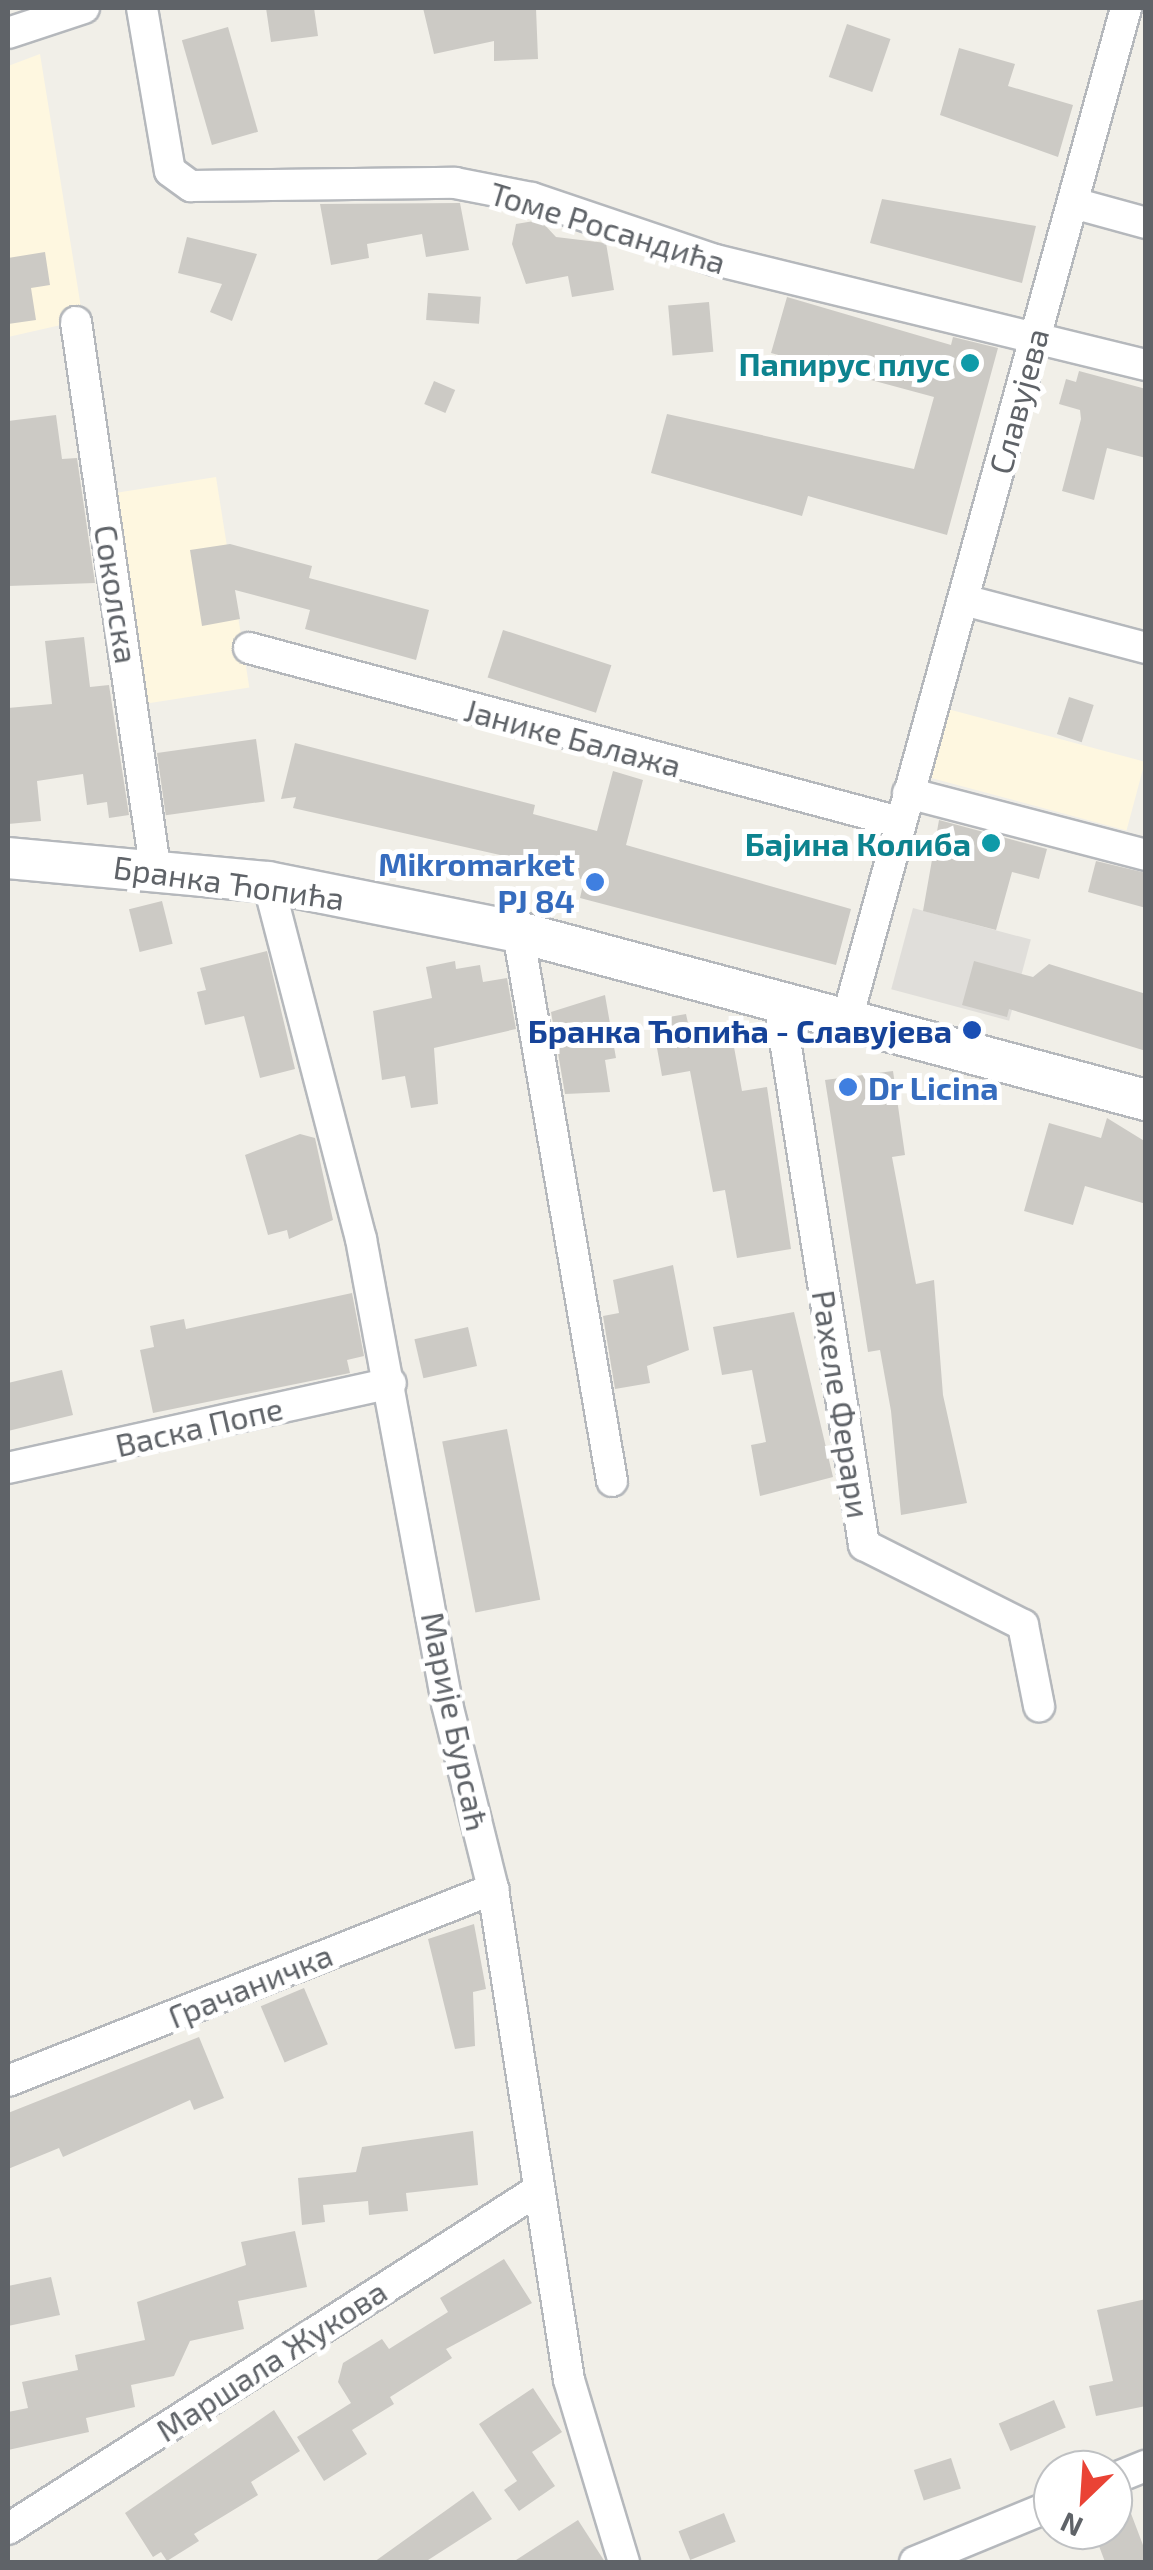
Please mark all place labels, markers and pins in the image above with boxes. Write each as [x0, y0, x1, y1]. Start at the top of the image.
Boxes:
place label: Папирус плус [738, 344, 950, 382]
marker: Папирус плус [959, 352, 981, 374]
place label: Бајина Колиба [745, 824, 971, 862]
marker: Бајина Колиба [980, 832, 1002, 854]
place label: Mikromarket PJ 84 [378, 845, 575, 920]
marker: Mikromarket PJ 84 [584, 871, 606, 893]
place label: Бранка Ћопића - Славујева [528, 1011, 952, 1049]
marker: Бранка Ћопића - Славујева [961, 1019, 983, 1041]
place label: Dr Licina [868, 1068, 999, 1106]
marker: Dr Licina [837, 1076, 859, 1098]

